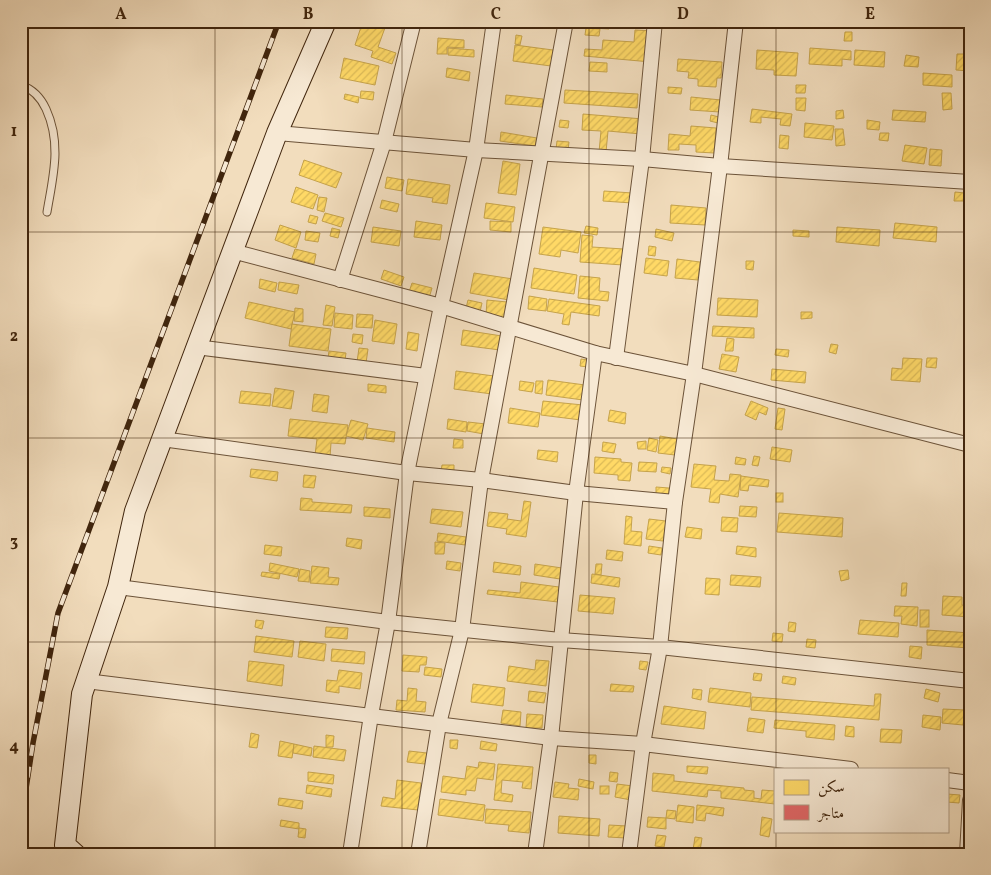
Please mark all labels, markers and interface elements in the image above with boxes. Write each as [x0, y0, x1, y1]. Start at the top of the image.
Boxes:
text: A [115, 4, 127, 26]
text: B [303, 4, 314, 26]
text: C [491, 4, 501, 26]
text: D [677, 4, 689, 26]
text: E [865, 4, 875, 26]
text: 1 [11, 121, 17, 143]
text: 2 [10, 326, 18, 348]
text: 3 [10, 531, 18, 553]
text: 4 [9, 736, 19, 758]
legend [774, 768, 948, 832]
text: سكن [818, 778, 845, 799]
text: متاجر [816, 804, 844, 825]

